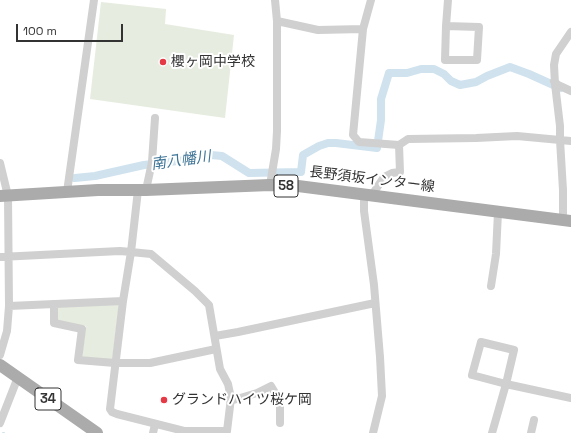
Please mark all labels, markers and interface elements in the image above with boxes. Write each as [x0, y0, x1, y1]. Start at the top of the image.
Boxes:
scale bar [18, 16, 125, 42]
text: 100 m [23, 23, 57, 39]
place label: 櫻ヶ岡中学校 [171, 54, 255, 70]
marker: 櫻ヶ岡中学校 [158, 57, 168, 67]
water label: 南八幡川 [150, 148, 212, 174]
street label: 長野須坂インター線 [308, 164, 436, 196]
road number: 58 [274, 175, 298, 197]
road number: 34 [35, 388, 61, 410]
place label: グランドハイツ桜ケ岡 [172, 392, 312, 408]
marker: グランドハイツ桜ケ岡 [159, 395, 169, 405]

